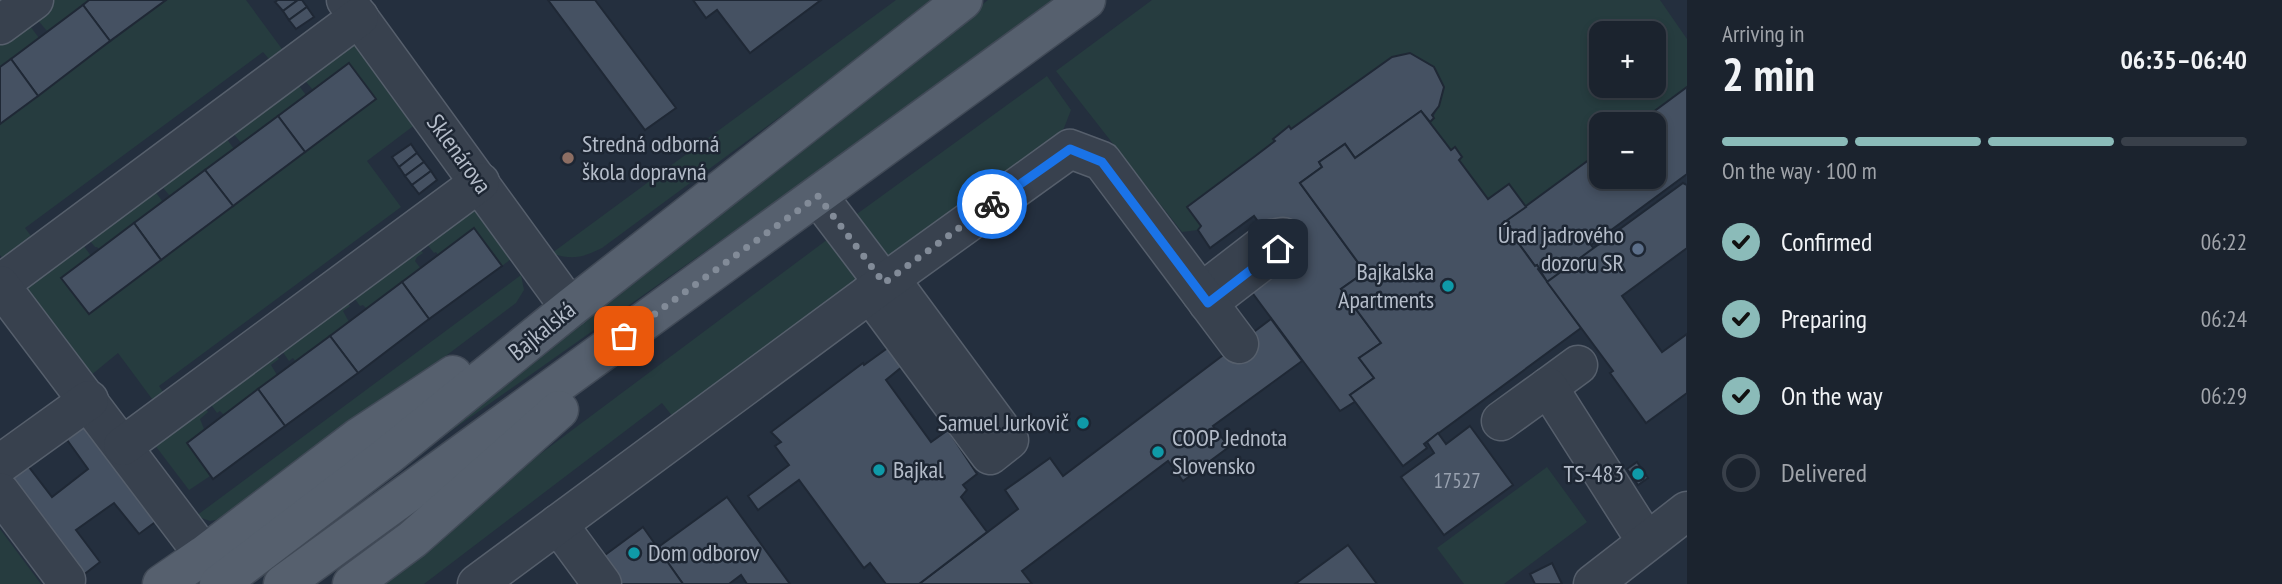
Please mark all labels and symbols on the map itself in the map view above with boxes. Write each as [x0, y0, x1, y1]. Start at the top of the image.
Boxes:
street label: Sklenárova [420, 108, 499, 200]
place label: Stredná odborná škola dopravná [582, 128, 719, 187]
marker: Stredná odborná škola dopravná [560, 150, 576, 166]
courier [957, 169, 1027, 239]
pin [1248, 219, 1308, 279]
place label: Úrad jadrového dozoru SR [1498, 219, 1624, 278]
marker: Úrad jadrového dozoru SR [1630, 241, 1646, 257]
place label: Bajkalska Apartments [1338, 256, 1434, 315]
marker: Bajkalska Apartments [1440, 278, 1456, 294]
street label: Bajkalská [502, 294, 582, 367]
pin [594, 306, 654, 366]
place label: Samuel Jurkovič [937, 407, 1069, 438]
marker: Samuel Jurkovič [1075, 415, 1091, 431]
place label: COOP Jednota Slovensko [1172, 422, 1287, 481]
marker: COOP Jednota Slovensko [1150, 444, 1166, 460]
place label: Bajkal [893, 454, 944, 485]
place label: TS-483 [1564, 458, 1624, 489]
marker: Bajkal [871, 462, 887, 478]
marker: TS-483 [1630, 466, 1646, 482]
house number: 17527 [1433, 467, 1481, 494]
place label: Dom odborov [648, 537, 760, 568]
marker: Dom odborov [626, 545, 642, 561]

